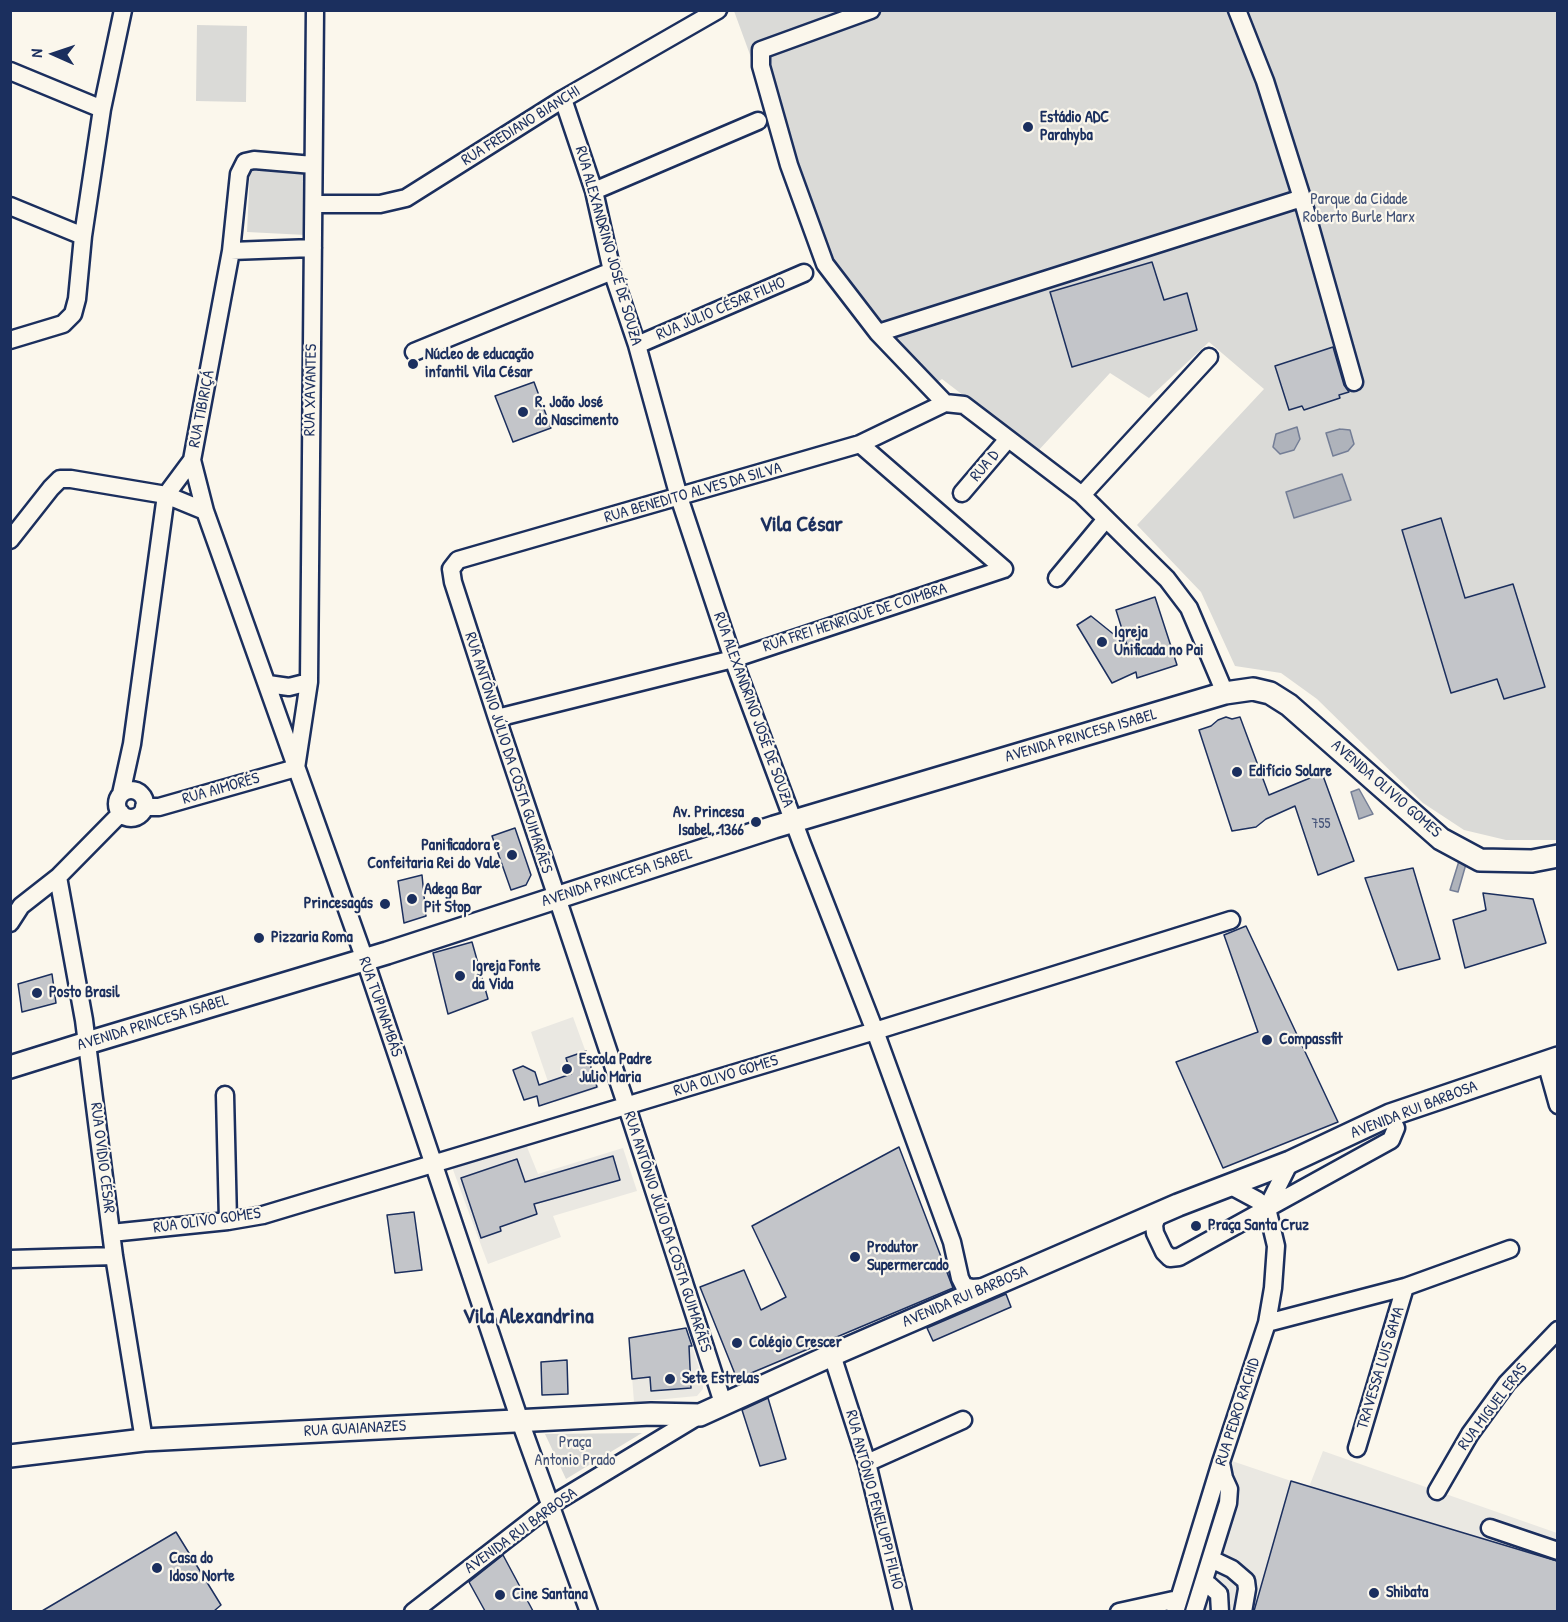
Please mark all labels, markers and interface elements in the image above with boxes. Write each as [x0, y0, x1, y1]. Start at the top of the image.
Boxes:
north arrow [24, 24, 84, 84]
text: N [25, 48, 47, 58]
street label: RUA FREDIANO BIANCHI [458, 82, 584, 170]
place label: Estádio ADC Parahyba [1040, 108, 1109, 146]
marker: Estádio ADC Parahyba [1021, 120, 1035, 134]
street label: RUA ALEXANDRINO JOSÉ DE SOUZA [570, 144, 646, 348]
park label: Parque da Cidade Roberto Burle Marx [1303, 190, 1415, 228]
street label: RUA JÚLIO CÉSAR FILHO [653, 273, 789, 345]
street label: RUA XAVANTES [301, 344, 321, 436]
place label: Núcleo de educação infantil Vila César [425, 345, 534, 383]
marker: Núcleo de educação infantil Vila César [406, 357, 420, 371]
street label: RUA TIBIRIÇÁ [185, 369, 219, 449]
place label: R. João José do Nascimento [535, 393, 619, 431]
marker: R. João José do Nascimento [516, 405, 530, 419]
street label: RUA D [966, 446, 1004, 486]
street label: RUA BENEDITO ALVES DA SILVA [602, 458, 784, 528]
district label: Vila César [759, 512, 843, 538]
street label: RUA FREI HENRIQUE DE COIMBRA [761, 579, 949, 657]
street label: RUA ALEXANDRINO JOSÉ DE SOUZA [709, 610, 797, 810]
place label: Igreja Unificada no Pai [1114, 623, 1204, 661]
street label: RUA ANTÔNIO JÚLIO DA COSTA GUIMARÃES [460, 630, 556, 876]
marker: Igreja Unificada no Pai [1095, 635, 1109, 649]
street label: AVENIDA PRINCESA ISABEL [1003, 705, 1159, 767]
street label: AVENIDA OLIVIO GOMES [1327, 736, 1445, 842]
place label: Edifício Solare [1249, 762, 1332, 782]
marker: Edifício Solare [1230, 765, 1244, 779]
street label: RUA AIMORÉS [180, 769, 262, 809]
place label: Av. Princesa Isabel, 1366 [673, 803, 744, 841]
marker: Av. Princesa Isabel, 1366 [749, 815, 763, 829]
house number: 755 [1312, 816, 1330, 832]
place label: Panificadora e Confeitaria Rei do Vale [367, 836, 500, 874]
street label: AVENIDA PRINCESA ISABEL [539, 845, 695, 911]
marker: Panificadora e Confeitaria Rei do Vale [505, 848, 519, 862]
place label: Adega Bar Pit Stop [424, 880, 482, 918]
marker: Adega Bar Pit Stop [405, 892, 419, 906]
place label: Princesagás [304, 894, 373, 914]
marker: Princesagás [378, 897, 392, 911]
place label: Pizzaria Roma [271, 928, 353, 948]
marker: Pizzaria Roma [252, 931, 266, 945]
street label: RUA TUPINAMBÁS [354, 955, 406, 1059]
place label: Igreja Fonte da Vida [472, 957, 541, 995]
marker: Igreja Fonte da Vida [453, 969, 467, 983]
place label: Posto Brasil [49, 983, 119, 1003]
marker: Posto Brasil [30, 986, 44, 1000]
street label: AVENIDA PRINCESA ISABEL [75, 991, 231, 1055]
place label: Compassfit [1279, 1030, 1342, 1050]
marker: Compassfit [1260, 1033, 1274, 1047]
place label: Escola Padre Julio Maria [579, 1050, 652, 1088]
street label: RUA OLIVO GOMES [671, 1051, 781, 1101]
marker: Escola Padre Julio Maria [560, 1062, 574, 1076]
street label: AVENIDA RUI BARBOSA [1348, 1077, 1480, 1143]
street label: RUA OVÍDIO CÉSAR [86, 1102, 118, 1214]
street label: RUA ANTÔNIO JÚLIO DA COSTA GUIMARÃES [619, 1109, 715, 1355]
street label: RUA OLIVO GOMES [152, 1204, 262, 1238]
place label: Praça Santa Cruz [1208, 1216, 1309, 1236]
marker: Praça Santa Cruz [1189, 1219, 1203, 1233]
place label: Produtor Supermercado [867, 1238, 949, 1276]
marker: Produtor Supermercado [848, 1250, 862, 1264]
street label: AVENIDA RUI BARBOSA [900, 1262, 1030, 1332]
district label: Vila Alexandrina [462, 1304, 594, 1330]
street label: TRAVESSA LUIS GAMA [1353, 1304, 1409, 1432]
place label: Colégio Crescer [749, 1333, 842, 1353]
marker: Colégio Crescer [730, 1336, 744, 1350]
street label: RUA PEDRO RACHID [1211, 1356, 1265, 1468]
street label: RUA MIGUEL ERAS [1454, 1360, 1532, 1454]
place label: Sete Estrelas [682, 1369, 759, 1389]
marker: Sete Estrelas [663, 1372, 677, 1386]
street label: RUA ANTÔNIO PENELUPPI FILHO [841, 1408, 907, 1592]
street label: RUA GUAIANAZES [303, 1417, 407, 1441]
park label: Praça Antonio Prado [535, 1433, 615, 1471]
street label: AVENIDA RUI BARBOSA [461, 1484, 581, 1578]
place label: Casa do Idoso Norte [169, 1549, 235, 1587]
marker: Casa do Idoso Norte [150, 1561, 164, 1575]
place label: Shibata [1386, 1583, 1428, 1603]
place label: Cine Santana [512, 1585, 588, 1605]
marker: Shibata [1367, 1586, 1381, 1600]
marker: Cine Santana [493, 1588, 507, 1602]

